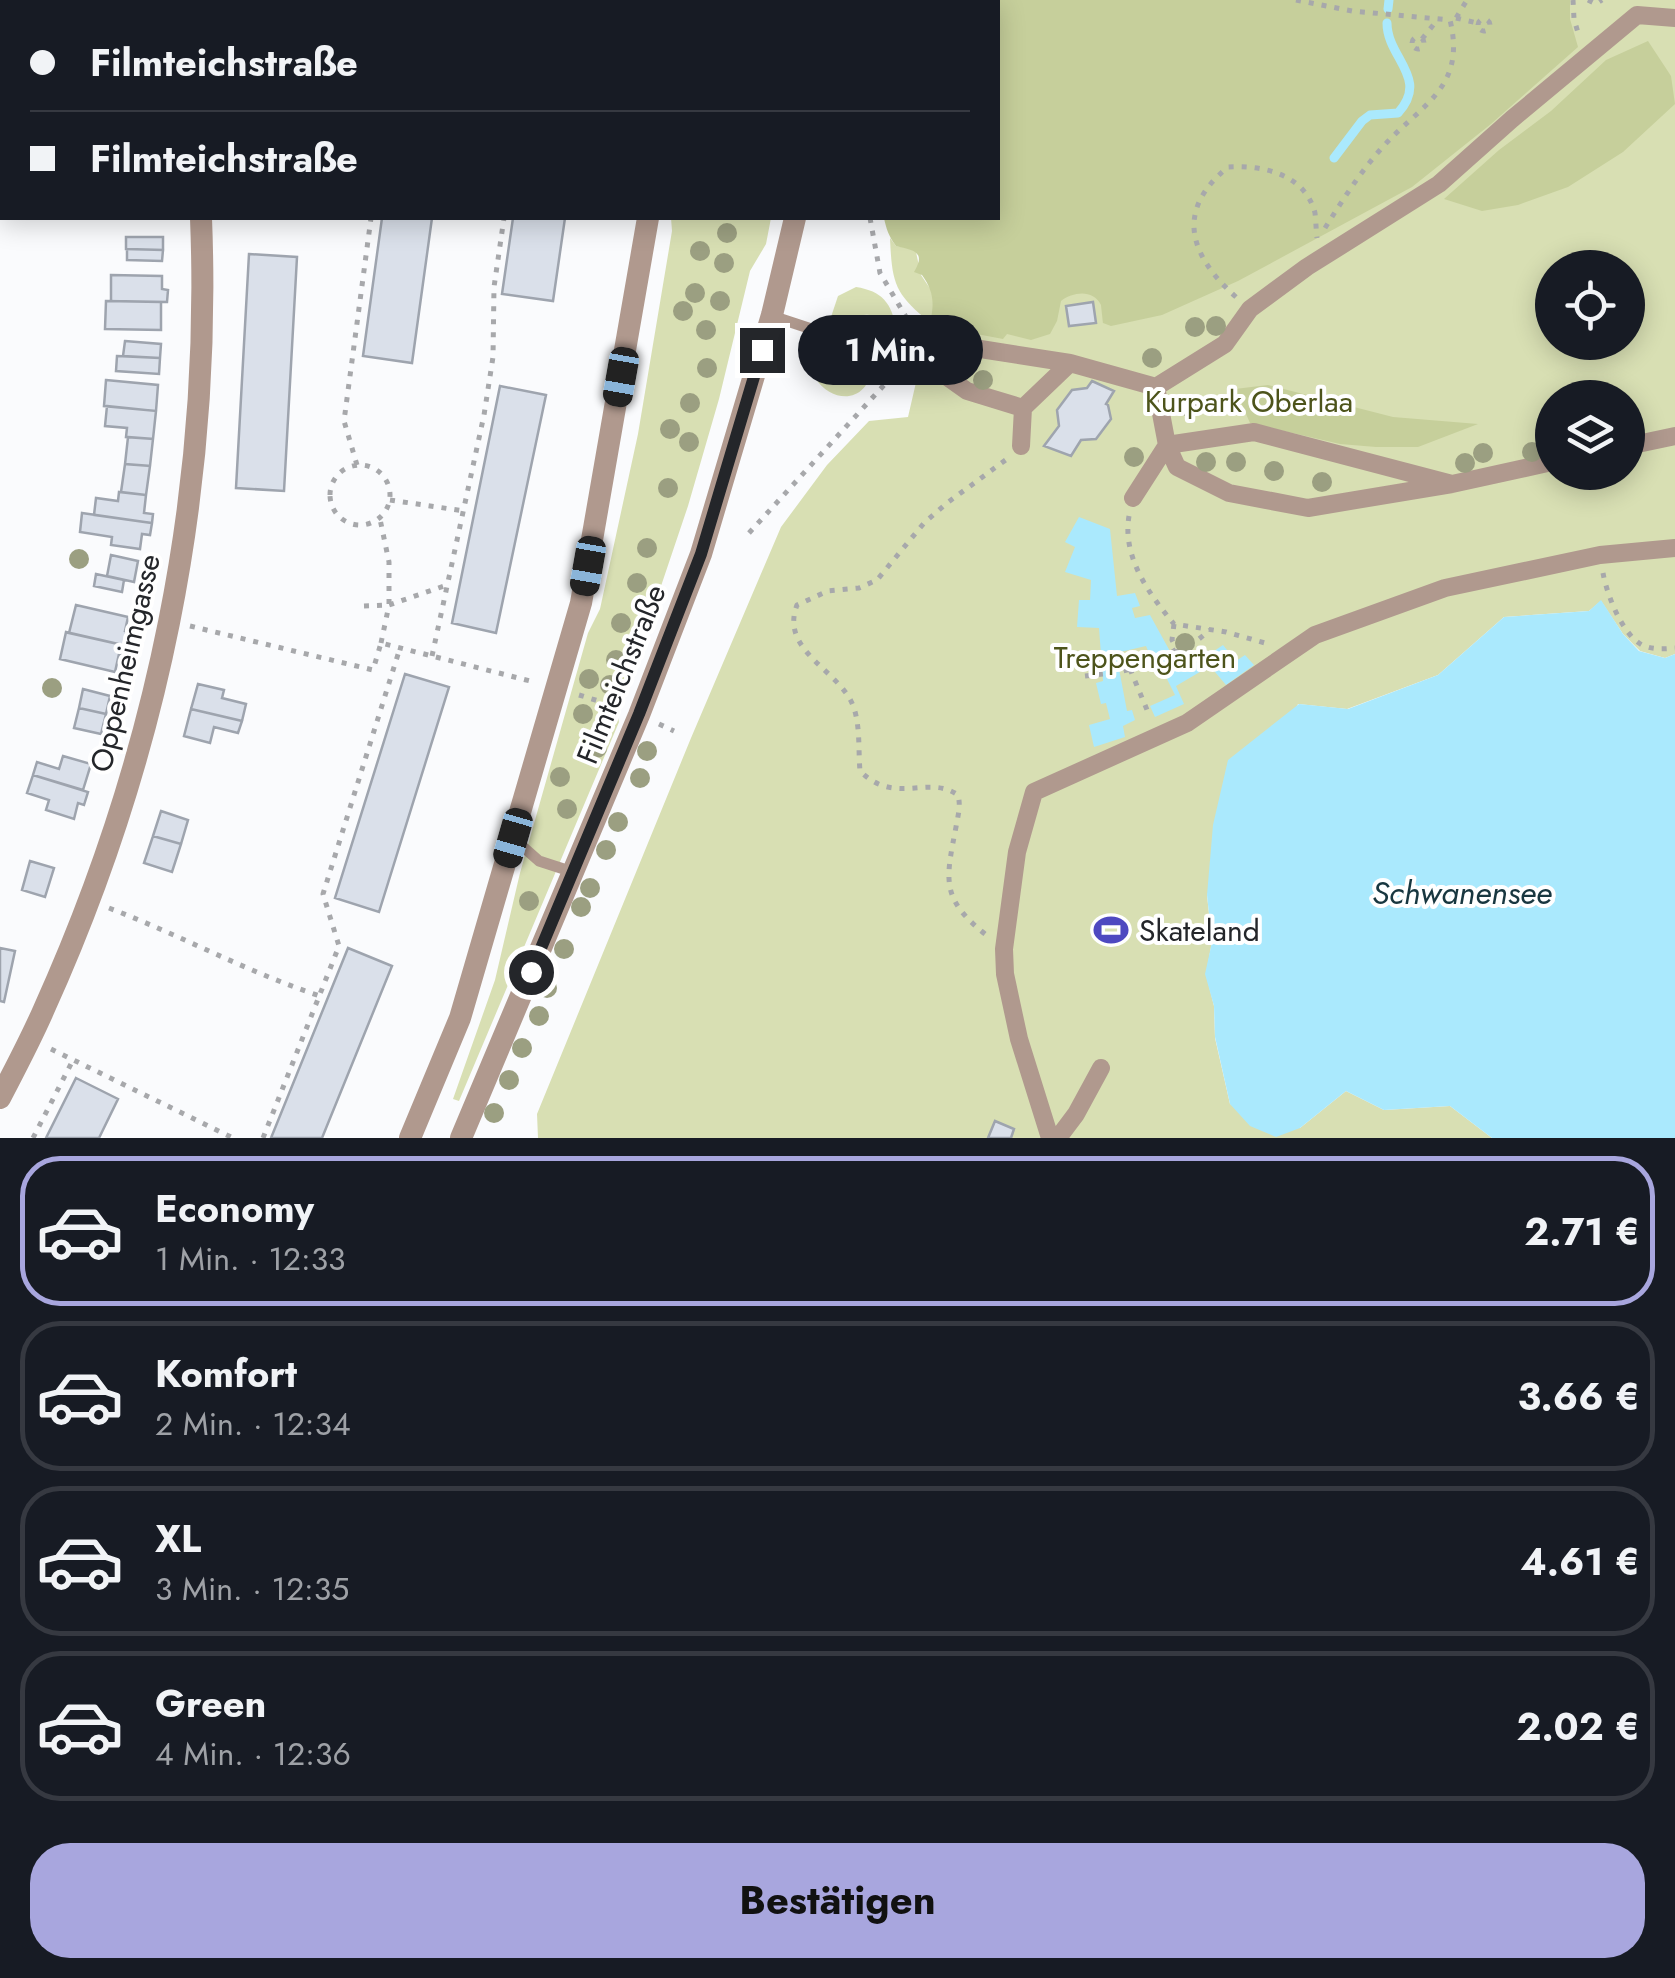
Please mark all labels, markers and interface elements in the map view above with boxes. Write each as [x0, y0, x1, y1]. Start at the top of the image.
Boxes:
text: Filmteichstraße [90, 35, 358, 90]
text: Filmteichstraße [90, 131, 358, 186]
map controls [1535, 250, 1645, 490]
button: locate [1535, 250, 1645, 360]
callout: 1 Min. [797, 315, 982, 385]
text: 1 Min. [845, 327, 936, 373]
route end [740, 328, 785, 373]
car [601, 345, 641, 409]
park label: Kurpark Oberlaa [1145, 380, 1353, 423]
button: layers [1535, 380, 1645, 490]
car [568, 534, 608, 598]
street label: Oppenheimgasse [79, 550, 171, 776]
street label: Filmteichstraße [565, 578, 677, 770]
park label: Treppengarten [1054, 636, 1236, 679]
car [490, 805, 536, 871]
water label: Schwanensee [1372, 870, 1552, 916]
place label: Skateland [1139, 909, 1260, 952]
sports icon: Skateland [1092, 911, 1130, 949]
route start [509, 950, 554, 995]
text: Economy [155, 1181, 314, 1236]
icon: car [35, 1186, 125, 1276]
text: 2.71 € [1524, 1204, 1640, 1259]
text: 1 Min. · 12:33 [155, 1236, 346, 1282]
text: Komfort [155, 1346, 297, 1401]
icon: car [35, 1351, 125, 1441]
text: 3.66 € [1518, 1369, 1640, 1424]
text: 2 Min. · 12:34 [155, 1401, 351, 1447]
text: XL [155, 1511, 201, 1566]
icon: car [35, 1516, 125, 1606]
text: 4.61 € [1520, 1534, 1640, 1589]
text: 3 Min. · 12:35 [155, 1566, 349, 1612]
text: Green [155, 1676, 266, 1731]
icon: car [35, 1681, 125, 1771]
text: 2.02 € [1516, 1699, 1640, 1754]
text: 4 Min. · 12:36 [155, 1731, 351, 1777]
button: Bestätigen [30, 1843, 1645, 1958]

